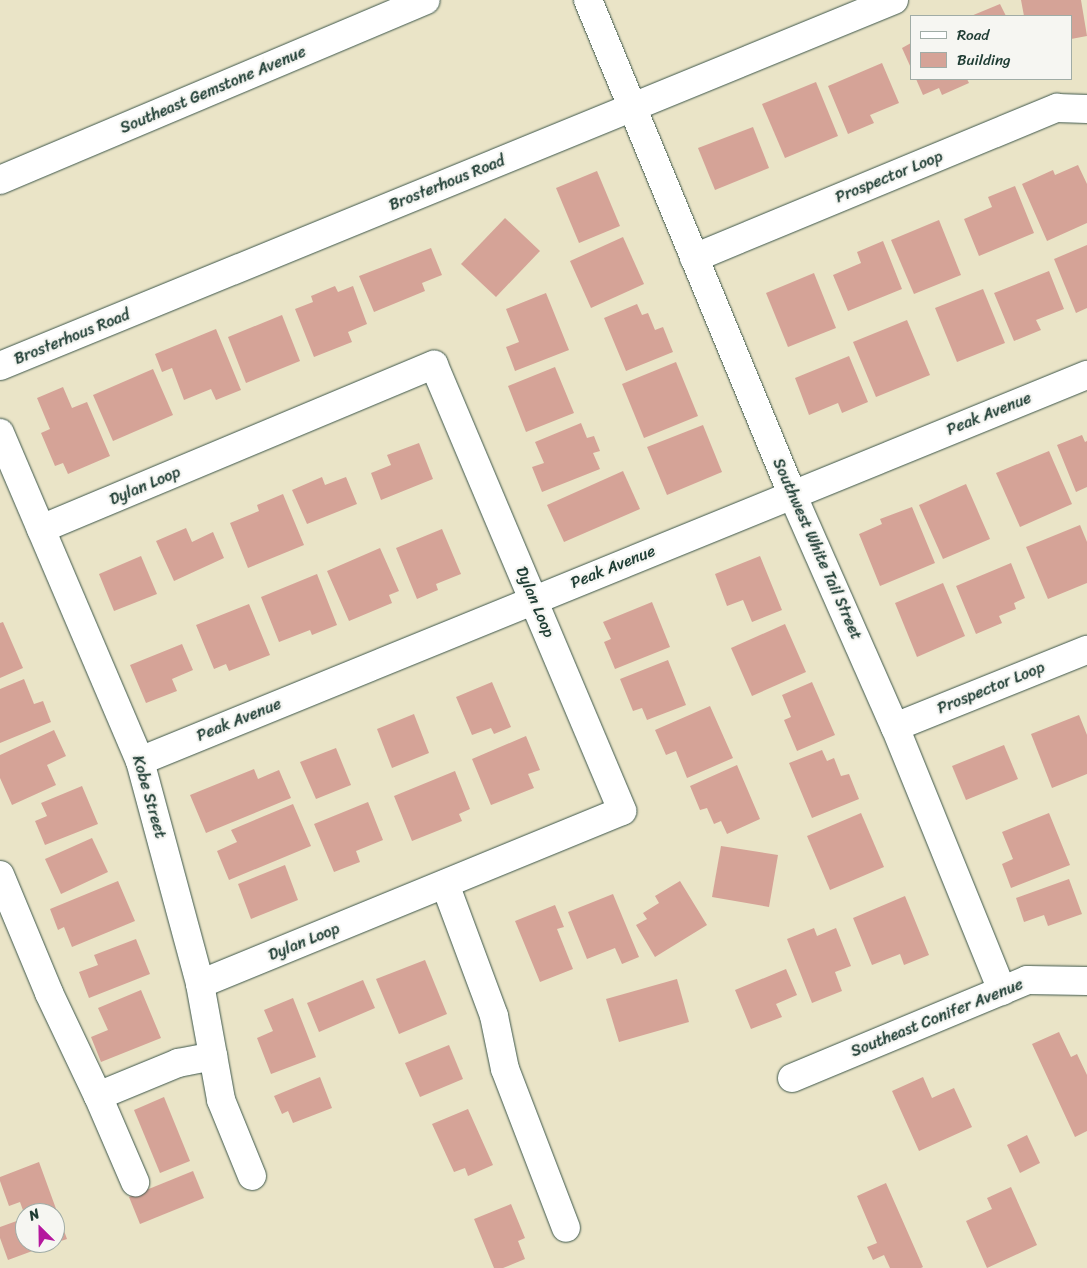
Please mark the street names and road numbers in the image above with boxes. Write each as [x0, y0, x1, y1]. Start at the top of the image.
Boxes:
street label: Southeast Gemstone Avenue [117, 42, 309, 138]
street label: Prospector Loop [832, 147, 946, 207]
street label: Brosterhous Road [386, 151, 508, 215]
street label: Brosterhous Road [11, 305, 133, 369]
street label: Peak Avenue [944, 388, 1034, 440]
street label: Southwest White Tail Street [768, 454, 866, 644]
street label: Dylan Loop [107, 462, 183, 510]
street label: Peak Avenue [568, 541, 658, 593]
street label: Dylan Loop [511, 564, 559, 640]
street label: Prospector Loop [934, 658, 1048, 718]
street label: Peak Avenue [194, 694, 284, 746]
street label: Kobe Street [128, 753, 170, 841]
street label: Dylan Loop [265, 919, 343, 965]
street label: Southeast Conifer Avenue [848, 975, 1026, 1061]

